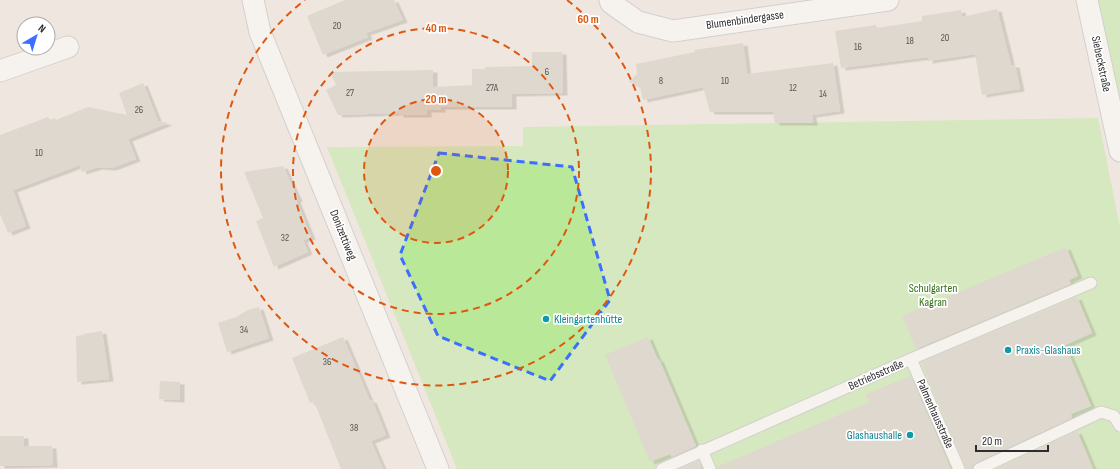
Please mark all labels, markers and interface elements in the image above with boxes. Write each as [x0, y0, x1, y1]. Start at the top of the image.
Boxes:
street label: Blumenbindergasse [705, 7, 785, 33]
text: 60 m [577, 12, 599, 27]
north arrow [16, 16, 56, 56]
house number: 20 [333, 20, 341, 32]
text: 40 m [425, 21, 447, 36]
text: N [36, 22, 48, 36]
house number: 20 [941, 32, 949, 44]
house number: 18 [906, 35, 914, 47]
street label: Siebeckstraße [1088, 35, 1114, 94]
house number: 16 [854, 41, 862, 53]
house number: 6 [545, 66, 549, 78]
house number: 8 [659, 75, 663, 87]
house number: 10 [721, 75, 729, 87]
house number: 27A [486, 82, 499, 94]
house number: 12 [789, 82, 797, 94]
house number: 27 [346, 87, 354, 99]
house number: 14 [819, 88, 827, 100]
text: 20 m [426, 92, 446, 107]
house number: 26 [135, 104, 143, 116]
house number: 10 [35, 147, 43, 159]
centre of rings [429, 164, 443, 178]
street label: Donizettiweg [326, 208, 360, 263]
house number: 32 [281, 232, 289, 244]
park label: Schulgarten Kagran [909, 281, 957, 310]
place label: Kleingartenhütte [554, 312, 623, 327]
marker: Kleingartenhütte [541, 314, 551, 324]
house number: 34 [240, 324, 248, 336]
place label: Praxis-Glashaus [1016, 343, 1081, 358]
marker: Praxis-Glashaus [1003, 345, 1013, 355]
house number: 36 [323, 356, 331, 368]
street label: Betriebsstraße [846, 356, 906, 394]
street label: Palmenhausstraße [913, 377, 957, 451]
house number: 38 [350, 422, 358, 434]
scale bar [976, 427, 1048, 453]
place label: Glashaushalle [847, 428, 902, 443]
marker: Glashaushalle [905, 430, 915, 440]
text: 20 m [982, 434, 1002, 449]

